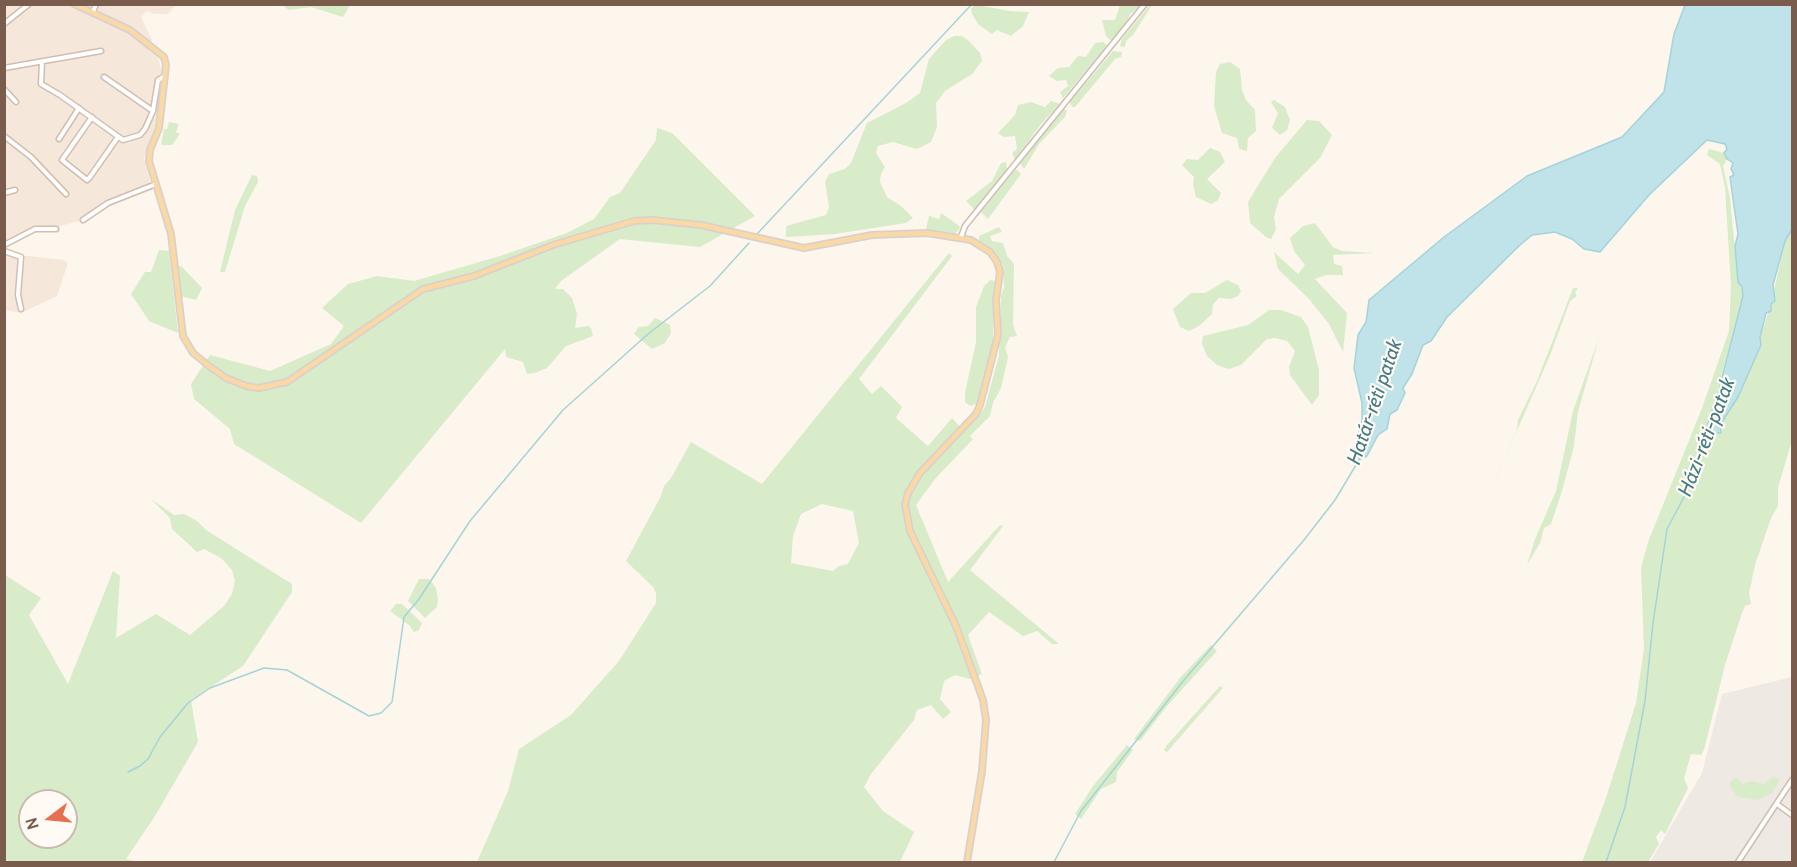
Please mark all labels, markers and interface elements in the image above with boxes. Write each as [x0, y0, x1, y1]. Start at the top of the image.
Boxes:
water label: Határ-réti patak [1342, 336, 1408, 468]
water label: Házi-réti-patak [1673, 374, 1741, 500]
north arrow [18, 789, 78, 849]
text: N [21, 815, 43, 832]

